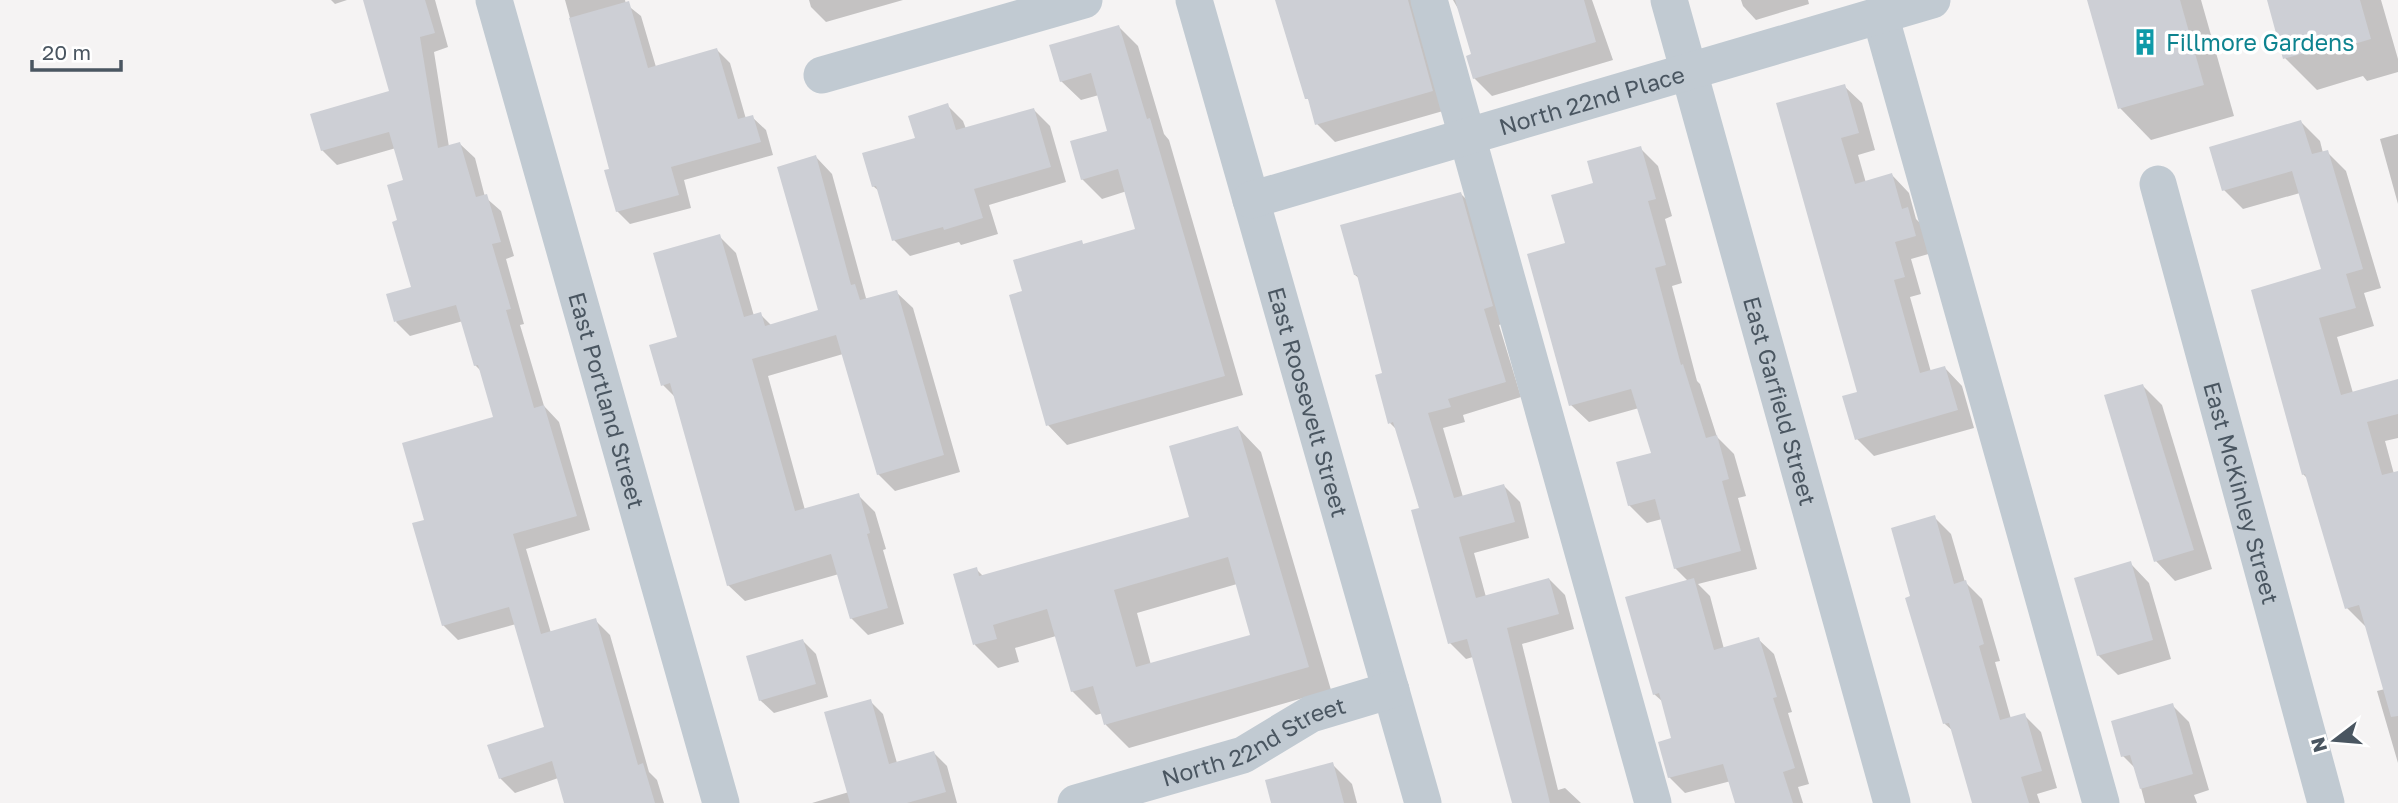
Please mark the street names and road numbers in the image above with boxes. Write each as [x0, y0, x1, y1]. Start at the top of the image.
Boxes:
street label: North 22nd Place [1496, 59, 1688, 140]
street label: East Roosevelt Street [1263, 284, 1355, 520]
street label: East Portland Street [563, 289, 651, 512]
street label: East Garfield Street [1738, 293, 1823, 508]
street label: East McKinley Street [2198, 379, 2285, 607]
street label: North 22nd Street [1158, 690, 1349, 792]

